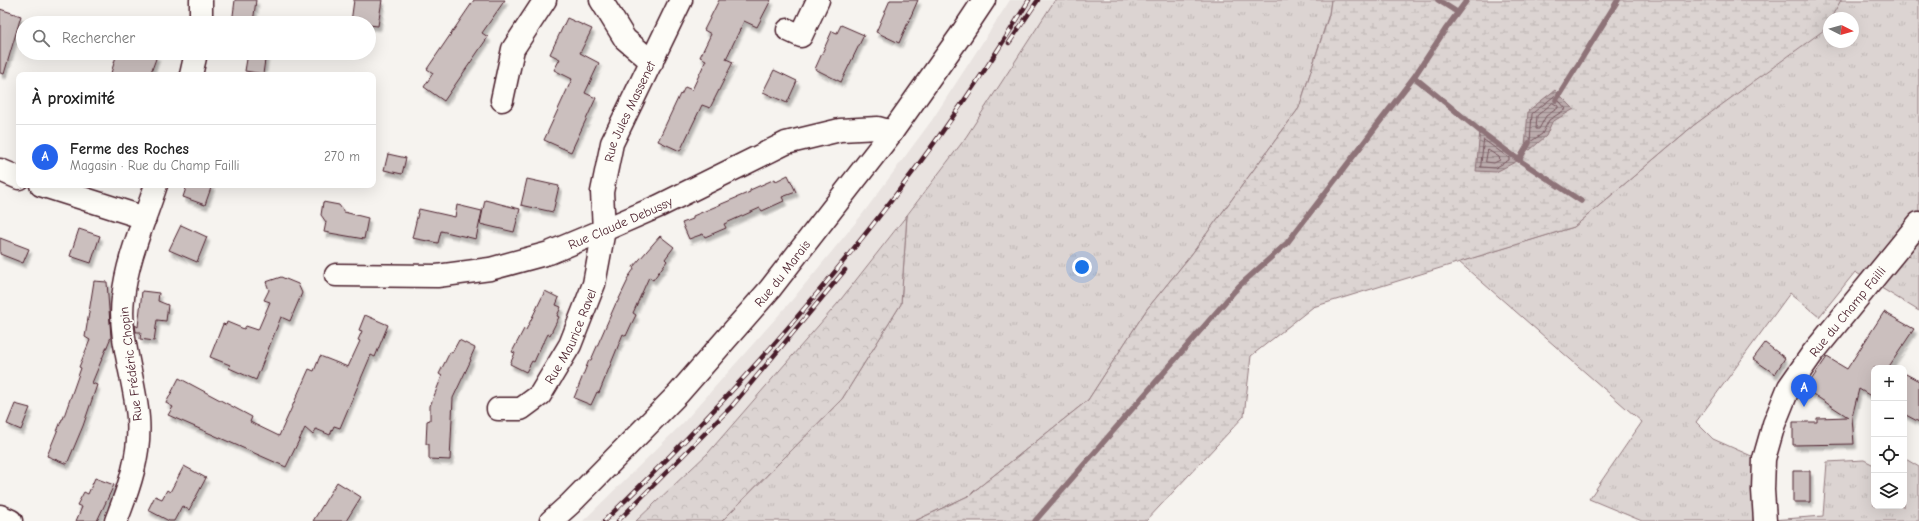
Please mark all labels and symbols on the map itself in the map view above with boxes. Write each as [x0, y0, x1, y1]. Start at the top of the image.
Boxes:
north arrow [1823, 12, 1859, 48]
street label: Rue Jules Massenet [601, 58, 659, 163]
street label: Rue Claude Debussy [566, 193, 675, 252]
street label: Rue du Marais [751, 237, 813, 310]
your location [1072, 257, 1092, 277]
street label: Rue du Champ Failli [1806, 263, 1889, 360]
street label: Rue Maurice Ravel [541, 287, 599, 387]
street label: Rue Frédéric Chopin [116, 306, 145, 422]
pin: A [1791, 374, 1817, 407]

